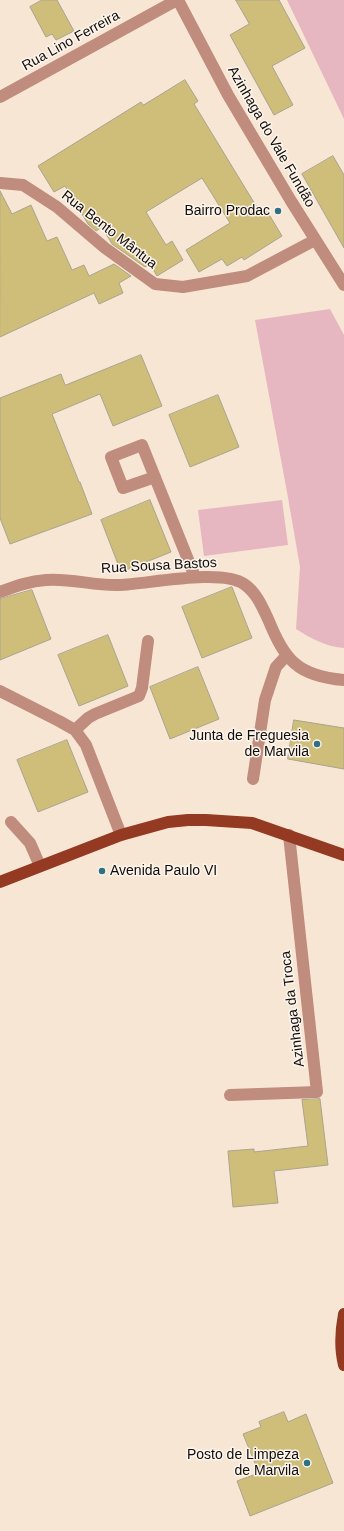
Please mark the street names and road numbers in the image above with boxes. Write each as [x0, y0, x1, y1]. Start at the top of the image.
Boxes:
street label: Rua Lino Ferreira [19, 7, 123, 75]
street label: Azinhaga do Vale Fundão [224, 63, 318, 211]
street label: Rua Bento Mântua [58, 187, 160, 273]
street label: Rua Sousa Bastos [101, 555, 217, 577]
street label: Azinhaga da Troca [278, 950, 308, 1068]

